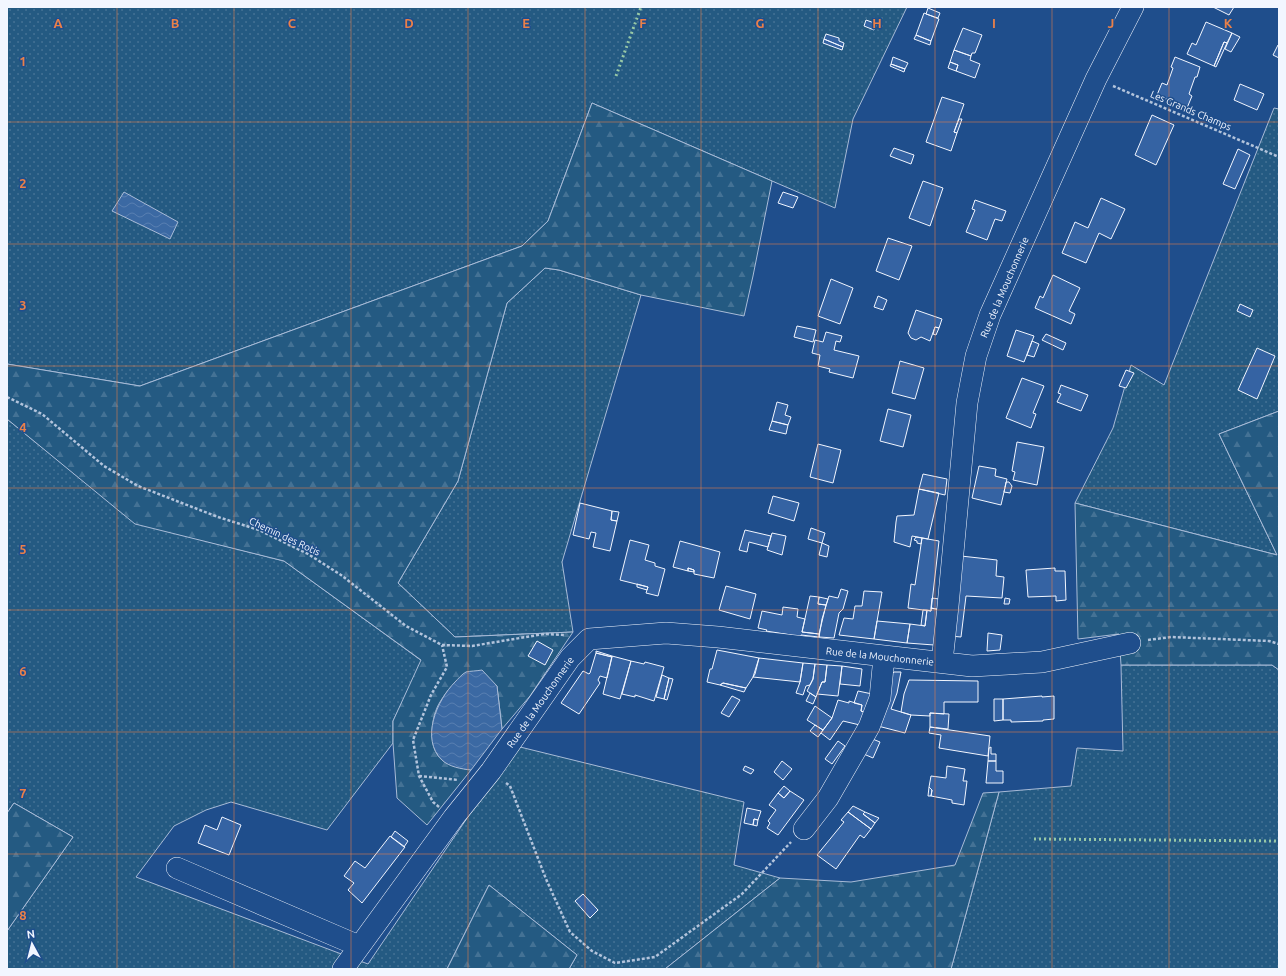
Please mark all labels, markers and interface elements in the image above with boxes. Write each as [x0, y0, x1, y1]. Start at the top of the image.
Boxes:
text: A [53, 16, 63, 30]
text: B [171, 16, 180, 30]
text: C [288, 16, 297, 30]
text: D [404, 16, 414, 30]
text: E [522, 16, 530, 30]
text: F [639, 16, 647, 30]
text: G [756, 16, 765, 30]
text: H [872, 16, 882, 30]
text: I [992, 16, 996, 30]
text: J [1108, 16, 1114, 30]
text: K [1224, 16, 1233, 30]
text: 1 [19, 54, 27, 68]
street label: Les Grands Champs [1149, 88, 1233, 132]
text: 2 [19, 176, 27, 190]
street label: Rue de la Mouchonnerie [978, 235, 1031, 339]
text: 3 [19, 298, 27, 312]
text: 4 [19, 420, 27, 434]
street label: Chemin des Rotis [247, 515, 322, 558]
text: 5 [19, 542, 27, 556]
street label: Rue de la Mouchonnerie [825, 645, 935, 668]
street label: Rue de la Mouchonnerie [505, 655, 576, 750]
text: 6 [19, 664, 27, 678]
text: 7 [19, 786, 27, 800]
text: 8 [19, 908, 27, 922]
north arrow [12, 924, 52, 964]
text: N [26, 928, 36, 941]

